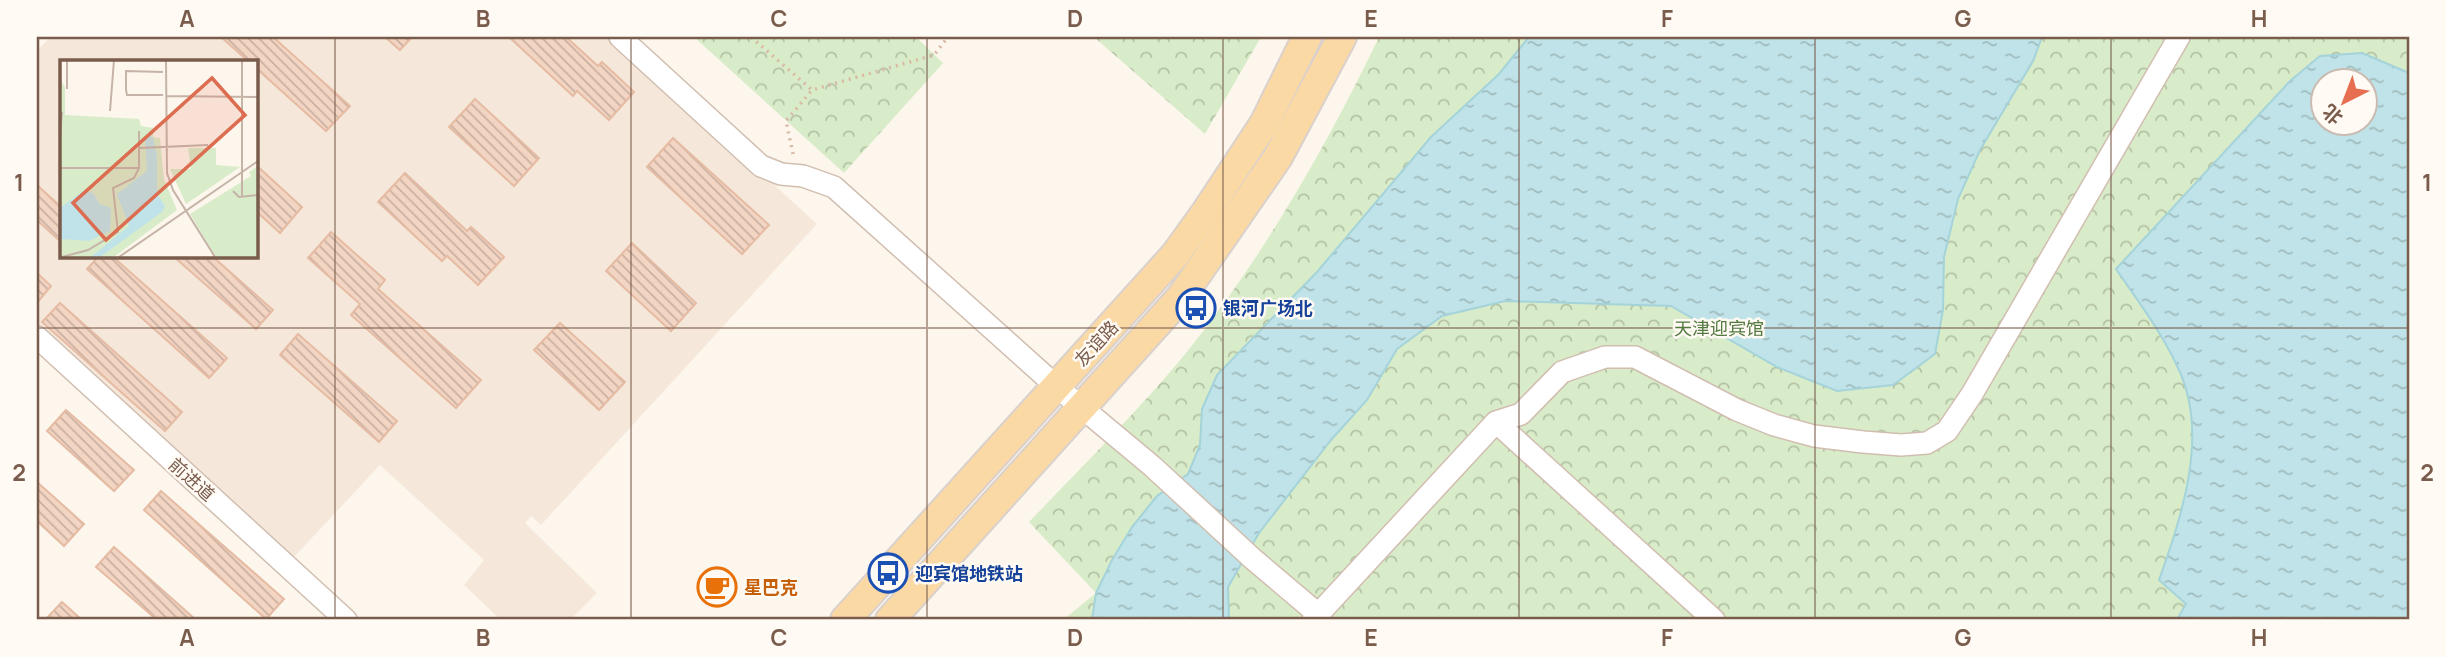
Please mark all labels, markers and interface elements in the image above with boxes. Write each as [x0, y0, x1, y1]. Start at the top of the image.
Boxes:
text: A [179, 2, 195, 34]
text: B [476, 2, 490, 34]
text: C [771, 2, 788, 34]
text: D [1067, 2, 1083, 34]
text: E [1364, 2, 1378, 34]
text: F [1661, 2, 1673, 34]
text: G [1955, 2, 1972, 34]
text: H [2251, 2, 2267, 34]
inset map [60, 60, 257, 257]
north arrow [2310, 66, 2380, 136]
text: 北 [2317, 99, 2348, 131]
text: 1 [14, 166, 24, 198]
text: 1 [2422, 166, 2432, 198]
bus stop icon: 银河广场北 [1175, 287, 1217, 329]
place label: 银河广场北 [1223, 296, 1313, 320]
street label: 友谊路 [1069, 315, 1123, 371]
park label: 天津迎宾馆 [1674, 316, 1764, 340]
street label: 前进道 [164, 452, 220, 506]
text: 2 [12, 456, 26, 488]
text: 2 [2420, 456, 2434, 488]
bus stop icon: 迎宾馆地铁站 [867, 552, 909, 594]
place label: 迎宾馆地铁站 [915, 561, 1023, 585]
cafe icon: 星巴克 [696, 566, 738, 608]
place label: 星巴克 [744, 575, 798, 599]
text: A [179, 621, 195, 653]
text: B [476, 621, 490, 653]
text: C [771, 621, 788, 653]
text: D [1067, 621, 1083, 653]
text: E [1364, 621, 1378, 653]
text: F [1661, 621, 1673, 653]
text: G [1955, 621, 1972, 653]
text: H [2251, 621, 2267, 653]

